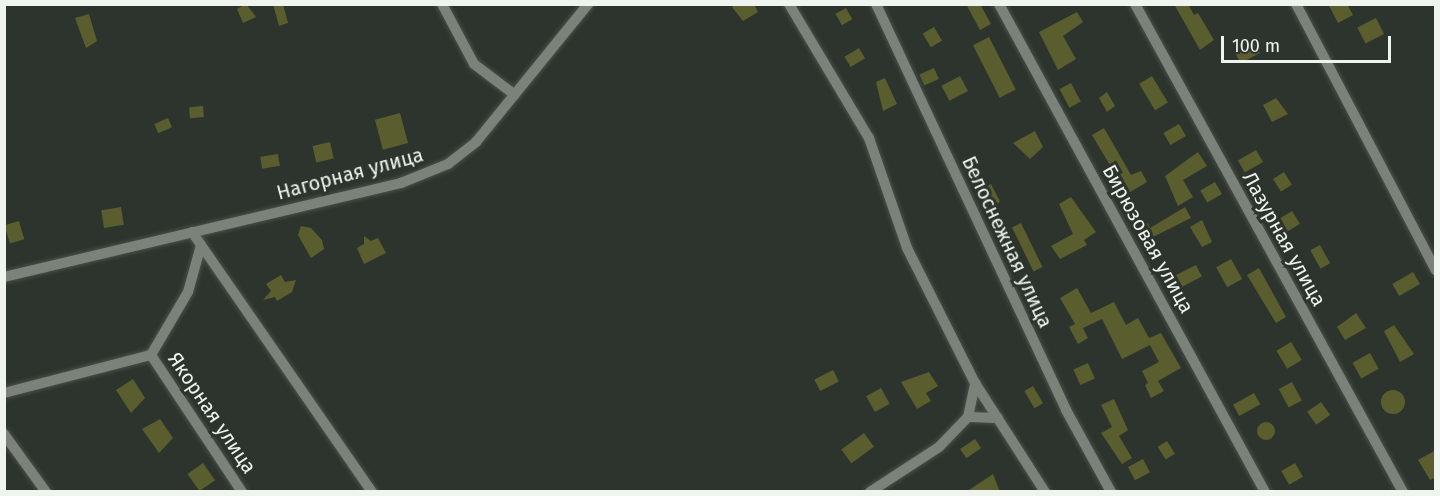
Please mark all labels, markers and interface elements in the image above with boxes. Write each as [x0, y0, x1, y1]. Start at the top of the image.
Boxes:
scale bar [1224, 24, 1394, 62]
text: 100 m [1232, 35, 1280, 57]
street label: Нагорная улица [274, 143, 426, 205]
street label: Белоснежная улица [957, 152, 1057, 332]
street label: Бирюзовая улица [1097, 160, 1199, 318]
street label: Лазурная улица [1237, 167, 1331, 311]
street label: Якорная улица [163, 348, 261, 478]

